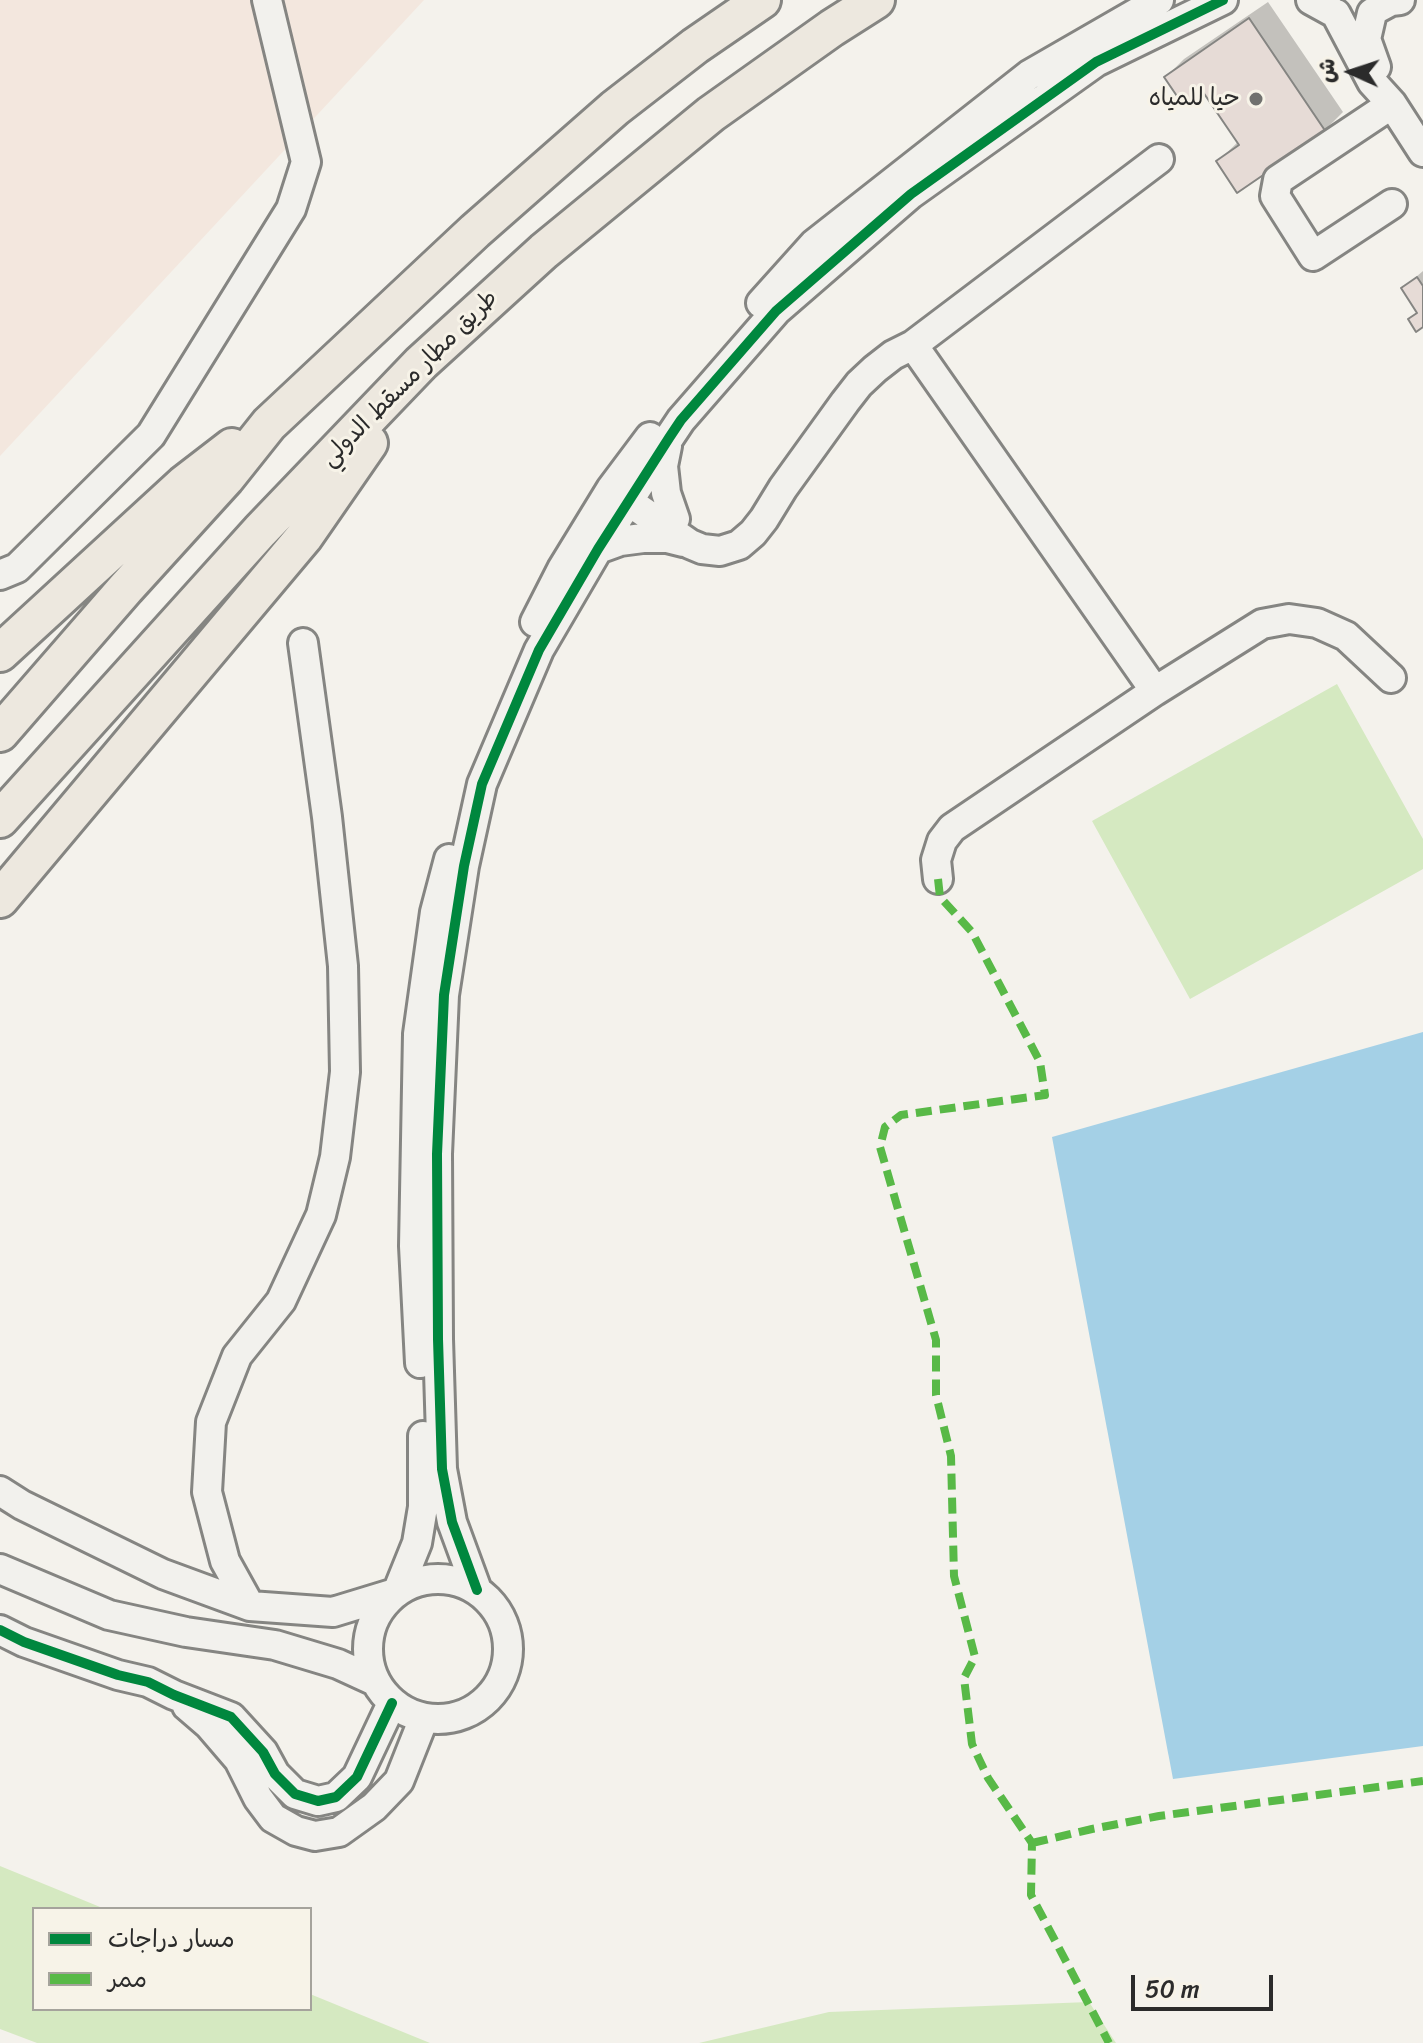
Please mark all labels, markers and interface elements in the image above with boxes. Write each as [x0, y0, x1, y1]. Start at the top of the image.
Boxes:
north arrow [1311, 32, 1391, 112]
text: ش [1306, 58, 1347, 84]
place label: حيا للمياه [1149, 85, 1240, 113]
marker: حيا للمياه [1247, 90, 1265, 108]
street label: طريق مطار مسقط الدولي [315, 284, 505, 474]
legend [32, 1907, 312, 2011]
text: مسار دراجات [108, 1918, 235, 1960]
text: ممر [108, 1958, 147, 2000]
scale bar [1135, 1959, 1277, 2009]
text: 50 m [1145, 1968, 1200, 2010]

